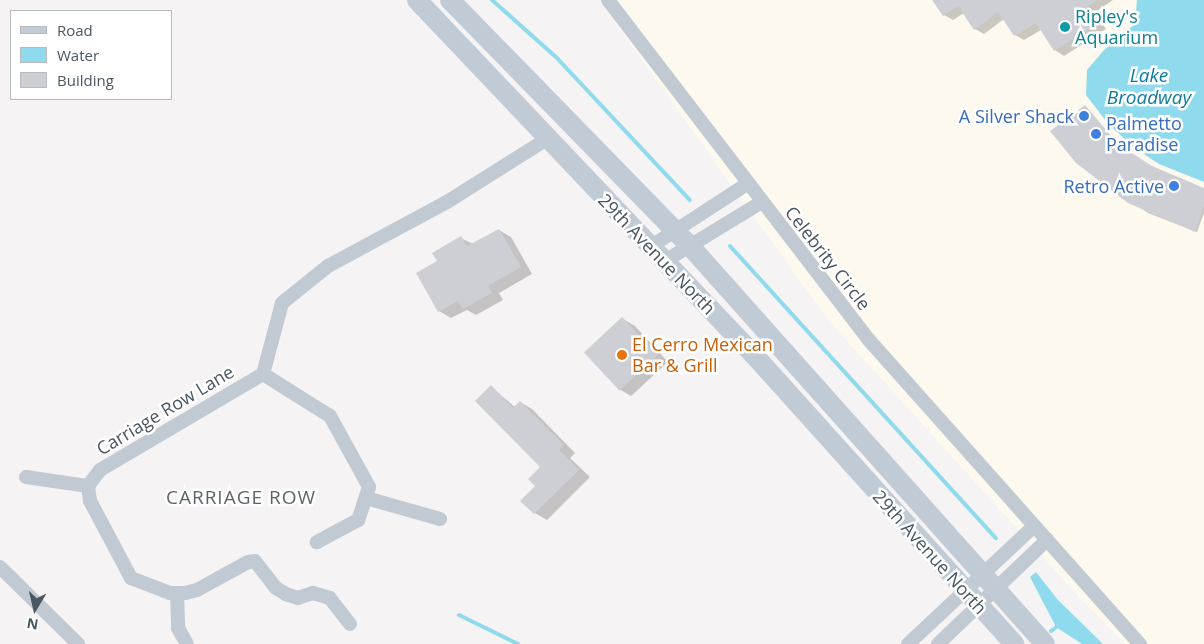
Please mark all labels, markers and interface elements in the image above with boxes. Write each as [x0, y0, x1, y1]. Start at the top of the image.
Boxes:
place label: Ripley's Aquarium [1075, 6, 1158, 48]
legend [10, 10, 172, 100]
text: Road [57, 20, 93, 40]
marker: Ripley's Aquarium [1059, 21, 1071, 33]
text: Water [57, 45, 99, 65]
water label: Lake Broadway [1107, 65, 1191, 109]
text: Building [57, 70, 114, 90]
place label: A Silver Shack [959, 105, 1074, 127]
marker: A Silver Shack [1078, 110, 1090, 122]
place label: Palmetto Paradise [1106, 113, 1182, 156]
marker: Palmetto Paradise [1090, 128, 1102, 140]
place label: Retro Active [1063, 175, 1164, 197]
marker: Retro Active [1168, 180, 1180, 192]
street label: 29th Avenue North [594, 189, 720, 319]
street label: Celebrity Circle [781, 202, 875, 314]
place label: El Cerro Mexican Bar & Grill [632, 334, 773, 376]
marker: El Cerro Mexican Bar & Grill [616, 349, 628, 361]
street label: Carriage Row Lane [92, 361, 238, 459]
street label: 29th Avenue North [869, 486, 991, 618]
district label: CARRIAGE ROW [164, 487, 318, 509]
north arrow [10, 584, 60, 634]
text: N [25, 614, 40, 635]

